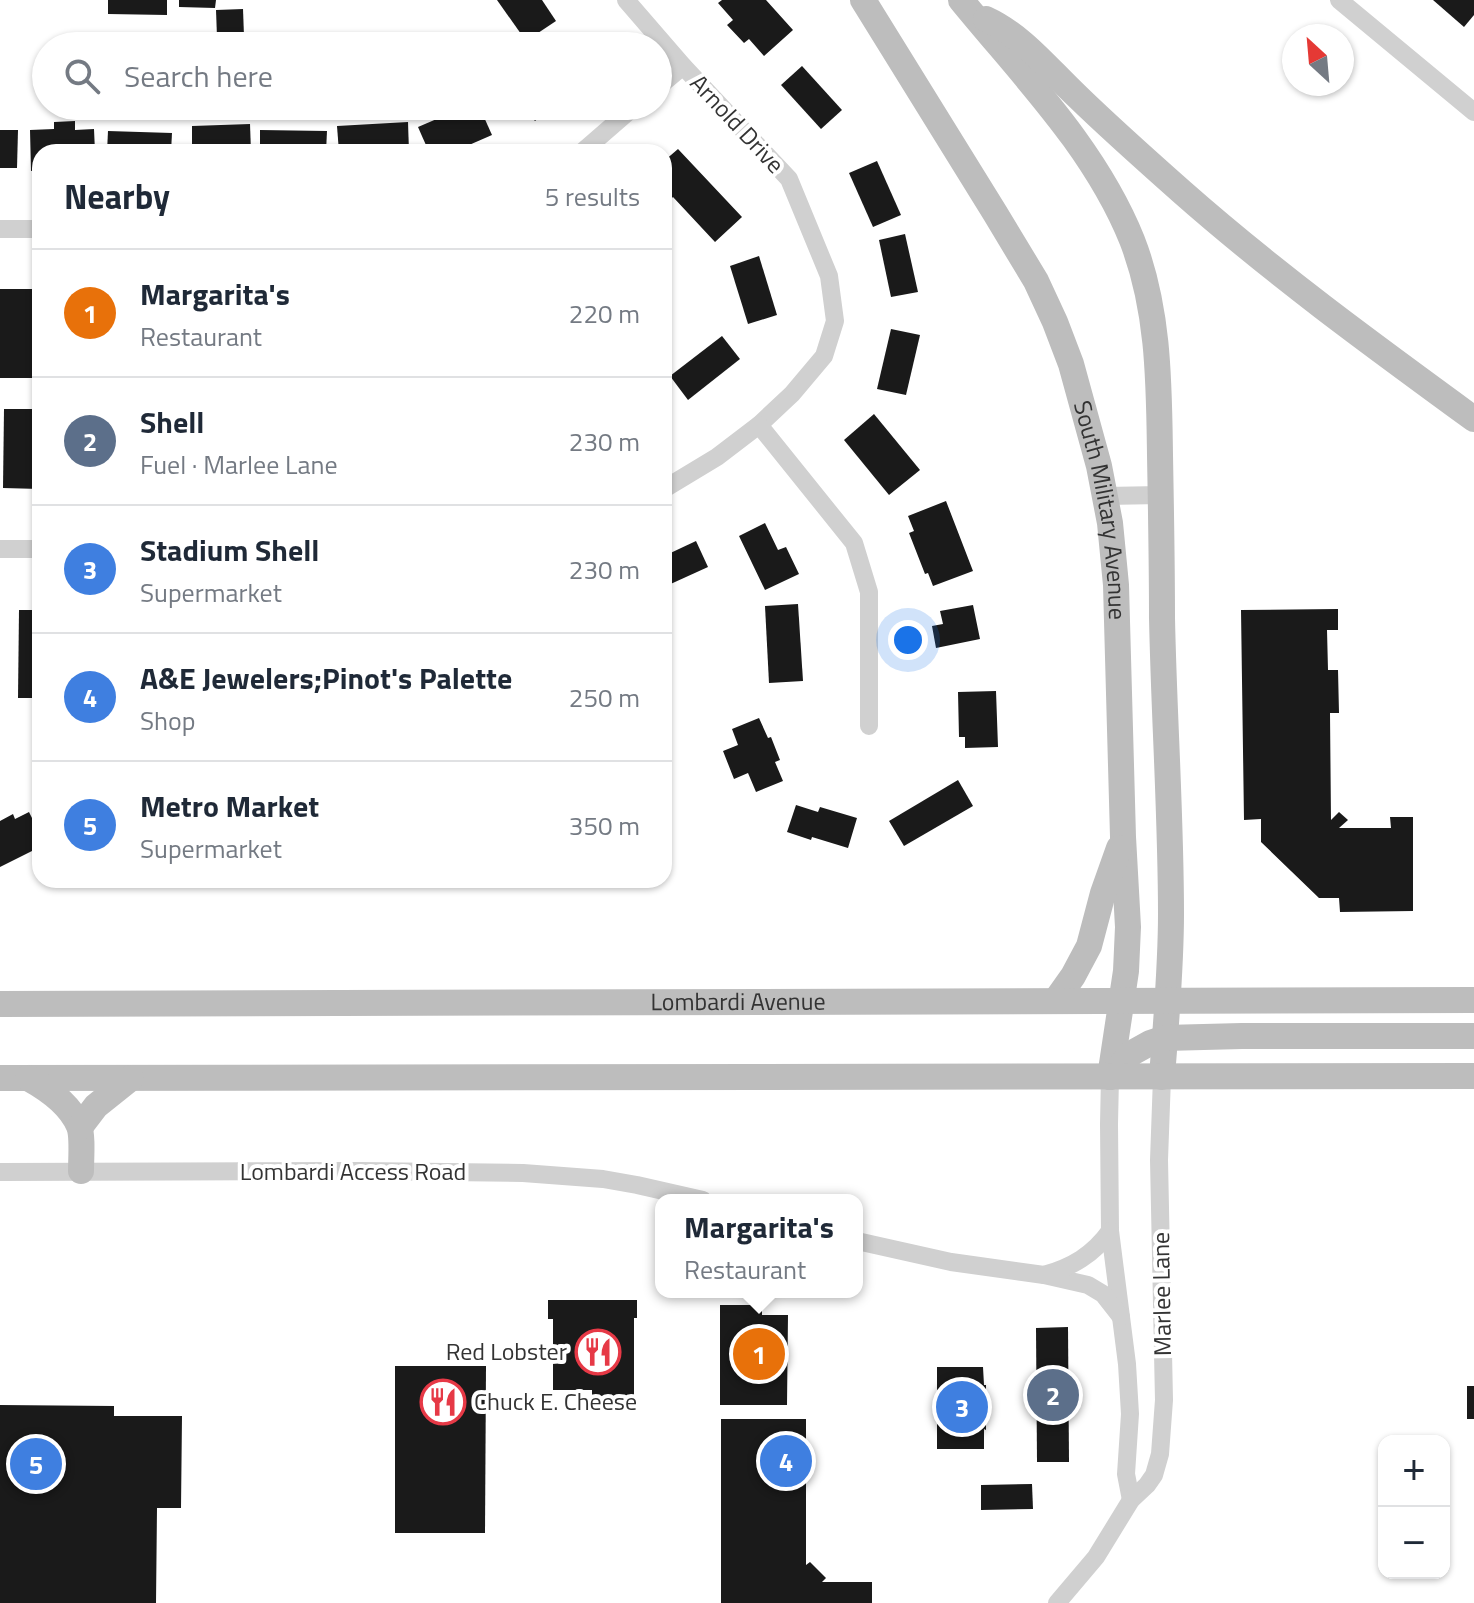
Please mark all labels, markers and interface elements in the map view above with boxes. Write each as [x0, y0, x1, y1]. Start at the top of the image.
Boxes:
north arrow [1282, 24, 1354, 96]
search box [32, 32, 672, 120]
text: Search here [124, 53, 273, 99]
icon: search [60, 54, 104, 98]
street label: Arnold Drive [682, 66, 793, 181]
text: Nearby [64, 170, 170, 222]
text: 5 results [545, 177, 640, 216]
text: Margarita's [140, 271, 290, 317]
text: 1 [83, 294, 97, 333]
text: 220 m [569, 294, 640, 333]
text: Restaurant [140, 317, 262, 356]
street label: South Military Avenue [1065, 396, 1136, 620]
text: Shell [140, 399, 204, 445]
text: 2 [83, 422, 97, 461]
text: 230 m [569, 422, 640, 461]
text: Fuel · Marlee Lane [140, 445, 338, 484]
text: Stadium Shell [140, 527, 319, 573]
text: 3 [83, 550, 97, 589]
text: 230 m [569, 550, 640, 589]
text: Supermarket [140, 573, 282, 612]
your location [888, 620, 928, 660]
text: A&E Jewelers;Pinot's Palette [140, 655, 512, 701]
text: 4 [83, 678, 97, 717]
text: 250 m [569, 678, 640, 717]
text: Shop [140, 701, 195, 740]
text: Metro Market [140, 783, 319, 829]
text: 5 [83, 806, 97, 845]
text: 350 m [569, 806, 640, 845]
text: Supermarket [140, 829, 282, 868]
street label: Lombardi Avenue [650, 983, 826, 1019]
street label: Lombardi Access Road [240, 1153, 466, 1189]
popup [655, 1194, 863, 1298]
text: Margarita's [684, 1204, 834, 1250]
street label: Marlee Lane [1142, 1232, 1180, 1356]
text: Restaurant [684, 1250, 806, 1289]
pin: 1 [733, 1324, 785, 1384]
restaurant icon: Red Lobster [574, 1328, 622, 1376]
place label: Red Lobster [446, 1333, 567, 1369]
pin: 2 [1027, 1365, 1079, 1425]
pin: 3 [936, 1377, 988, 1437]
restaurant icon: Chuck E. Cheese [419, 1378, 467, 1426]
place label: Chuck E. Cheese [474, 1383, 637, 1419]
pin: 4 [760, 1431, 812, 1491]
pin: 5 [10, 1434, 62, 1494]
map controls [1378, 1435, 1450, 1579]
button: + [1378, 1435, 1450, 1507]
button: − [1378, 1507, 1450, 1579]

